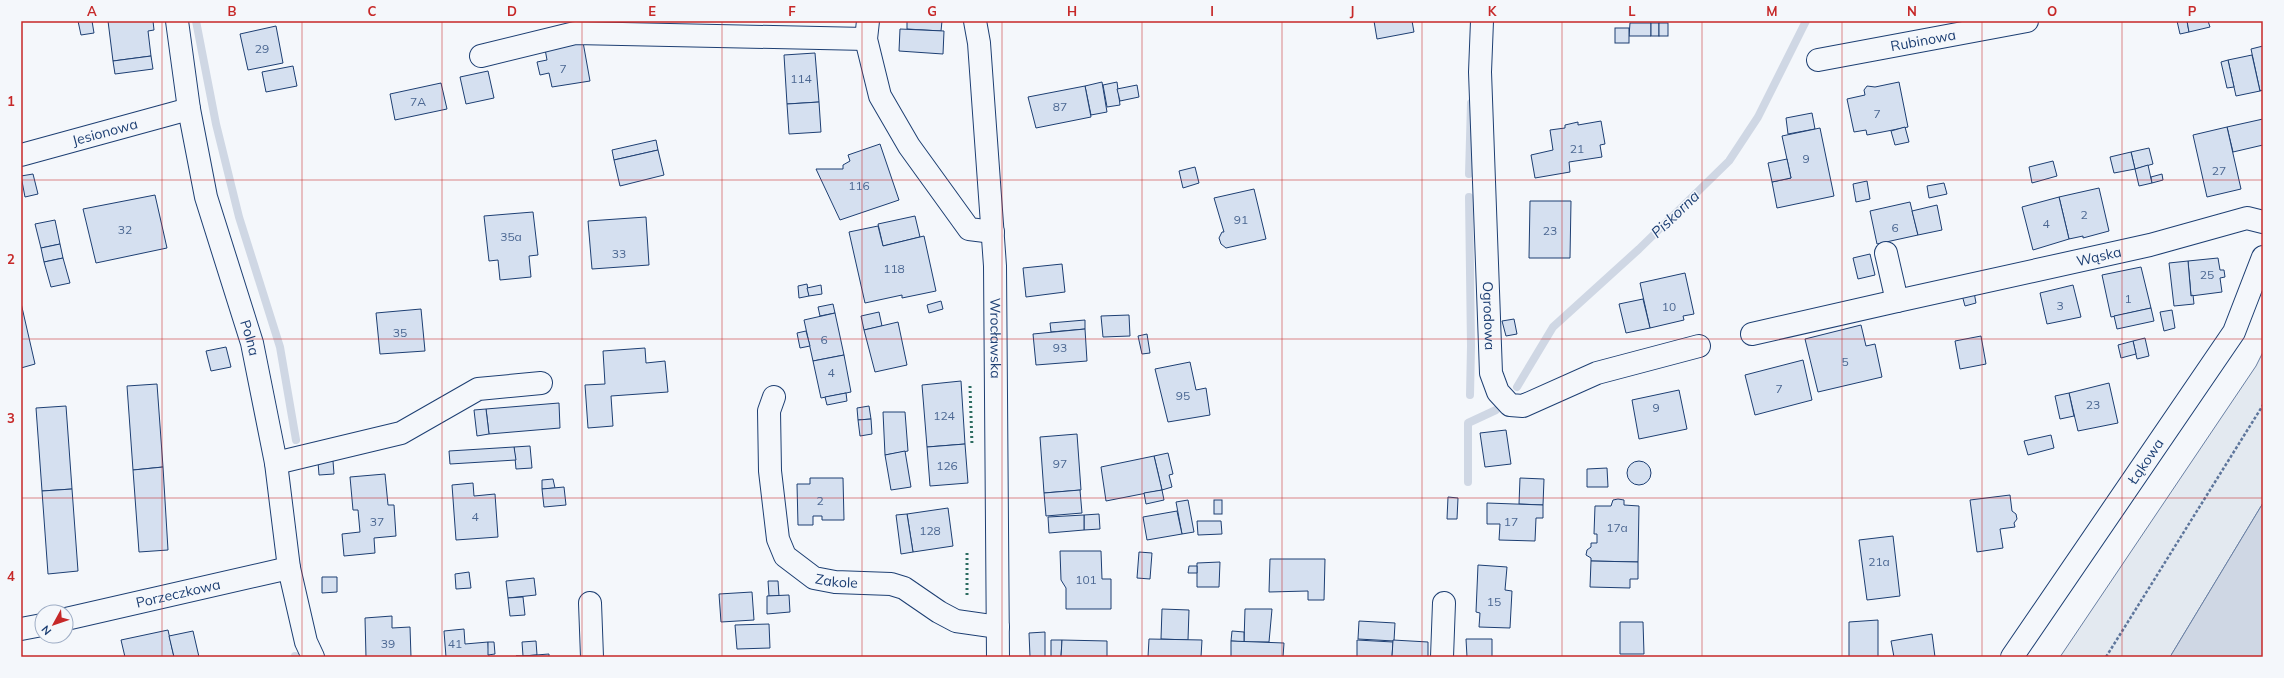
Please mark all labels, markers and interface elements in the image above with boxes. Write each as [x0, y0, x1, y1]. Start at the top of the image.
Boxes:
text: A [87, 3, 97, 19]
text: B [228, 3, 237, 19]
text: C [368, 3, 377, 19]
text: D [507, 3, 517, 19]
text: E [648, 3, 656, 19]
text: F [788, 3, 796, 19]
text: G [927, 3, 937, 19]
text: H [1067, 3, 1077, 19]
text: I [1210, 3, 1214, 19]
text: J [1350, 3, 1354, 19]
text: K [1488, 3, 1498, 19]
text: L [1628, 3, 1636, 19]
text: M [1766, 3, 1778, 19]
text: N [1907, 3, 1917, 19]
text: O [2047, 3, 2057, 19]
text: P [2188, 3, 2197, 19]
street label: Rubinowa [1889, 25, 1957, 55]
house number: 29 [255, 41, 269, 56]
house number: 7 [559, 61, 567, 76]
house number: 114 [790, 71, 812, 86]
text: 1 [7, 93, 15, 109]
house number: 7A [410, 94, 426, 109]
house number: 87 [1053, 99, 1067, 114]
house number: 7 [1873, 106, 1881, 121]
street label: Jesionowa [70, 114, 140, 150]
house number: 21 [1570, 141, 1584, 156]
house number: 9 [1802, 151, 1810, 166]
house number: 27 [2212, 163, 2226, 178]
house number: 116 [848, 178, 870, 193]
water label: Piskorna [1647, 186, 1703, 242]
house number: 2 [2080, 207, 2088, 222]
house number: 91 [1234, 212, 1248, 227]
house number: 4 [2042, 216, 2050, 231]
house number: 6 [1891, 220, 1899, 235]
house number: 32 [118, 222, 132, 237]
house number: 23 [1543, 223, 1557, 238]
house number: 35a [500, 229, 522, 244]
street label: Wąska [2075, 243, 2123, 270]
house number: 33 [612, 246, 626, 261]
text: 2 [7, 251, 15, 267]
house number: 118 [883, 261, 905, 276]
house number: 25 [2200, 267, 2214, 282]
street label: Ogrodowa [1479, 281, 1499, 351]
house number: 1 [2124, 291, 2132, 306]
street label: Wrocławska [986, 298, 1005, 379]
house number: 3 [2056, 298, 2064, 313]
house number: 10 [1662, 299, 1676, 314]
street label: Polna [236, 317, 263, 357]
house number: 35 [393, 325, 407, 340]
house number: 6 [820, 332, 828, 347]
house number: 93 [1053, 340, 1067, 355]
house number: 5 [1841, 354, 1849, 369]
house number: 4 [827, 365, 835, 380]
house number: 7 [1775, 381, 1783, 396]
house number: 95 [1176, 388, 1190, 403]
house number: 23 [2086, 397, 2100, 412]
house number: 9 [1652, 400, 1660, 415]
house number: 124 [933, 408, 955, 423]
text: 3 [7, 410, 15, 426]
street label: Łąkowa [2123, 435, 2168, 488]
house number: 97 [1053, 456, 1067, 471]
house number: 126 [936, 458, 958, 473]
house number: 2 [816, 493, 824, 508]
house number: 4 [471, 509, 479, 524]
house number: 37 [370, 514, 384, 529]
house number: 17 [1504, 514, 1518, 529]
house number: 17a [1606, 520, 1628, 535]
house number: 128 [919, 523, 941, 538]
house number: 21a [1868, 554, 1890, 569]
text: 4 [7, 568, 15, 584]
street label: Zakole [814, 569, 858, 592]
house number: 101 [1075, 572, 1097, 587]
street label: Porzeczkowa [134, 575, 222, 612]
house number: 15 [1487, 594, 1501, 609]
north arrow [34, 604, 74, 644]
text: N [38, 623, 54, 638]
house number: 39 [381, 636, 395, 651]
house number: 41 [448, 636, 462, 651]

